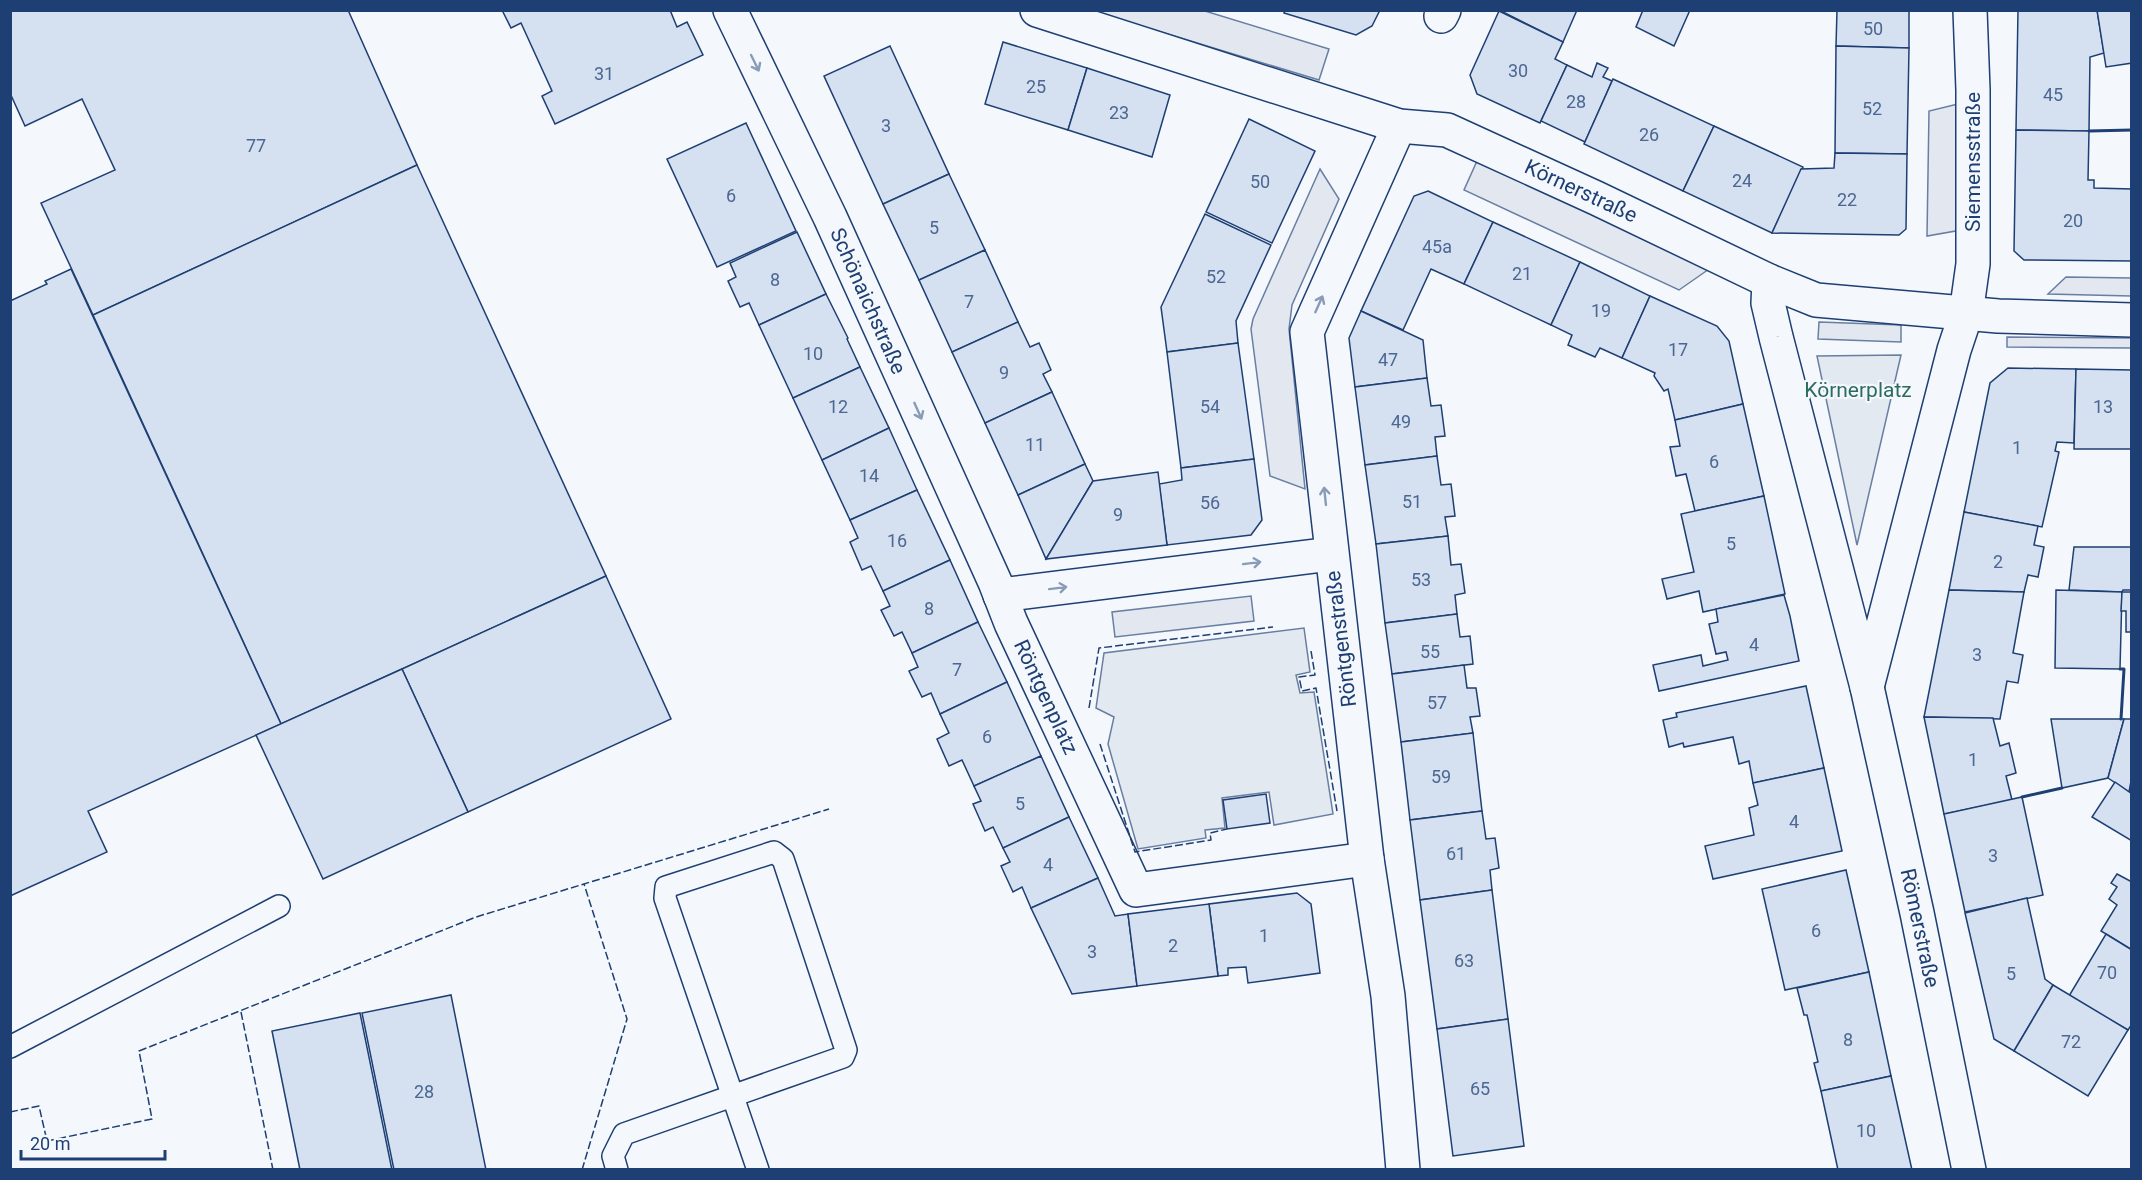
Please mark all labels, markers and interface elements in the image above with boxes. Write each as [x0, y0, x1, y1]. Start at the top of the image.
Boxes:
house number: 50 [1863, 18, 1883, 39]
one-way arrow [750, 54, 762, 72]
house number: 30 [1508, 60, 1528, 81]
house number: 31 [594, 63, 614, 84]
house number: 25 [1026, 76, 1046, 97]
house number: 45 [2043, 84, 2063, 105]
house number: 28 [1566, 91, 1586, 112]
street label: Siemensstraße [1961, 92, 1985, 232]
house number: 52 [1862, 98, 1882, 119]
house number: 23 [1109, 102, 1129, 123]
house number: 3 [881, 115, 891, 136]
house number: 26 [1639, 124, 1659, 145]
house number: 77 [246, 135, 266, 156]
street label: Körnerstraße [1521, 154, 1641, 228]
house number: 24 [1732, 170, 1752, 191]
house number: 50 [1250, 171, 1270, 192]
house number: 6 [726, 185, 736, 206]
house number: 22 [1837, 189, 1857, 210]
house number: 20 [2063, 210, 2083, 231]
house number: 5 [929, 217, 939, 238]
street label: Schönaichstraße [825, 224, 911, 378]
house number: 45a [1422, 236, 1452, 257]
house number: 21 [1512, 263, 1532, 284]
house number: 52 [1206, 266, 1226, 287]
house number: 8 [770, 269, 780, 290]
house number: 7 [964, 291, 974, 312]
one-way arrow [1314, 296, 1326, 314]
house number: 19 [1591, 300, 1611, 321]
house number: 17 [1668, 339, 1688, 360]
house number: 10 [803, 343, 823, 364]
house number: 47 [1378, 349, 1398, 370]
house number: 9 [999, 362, 1009, 383]
park label: Körnerplatz [1804, 378, 1912, 402]
house number: 12 [828, 396, 848, 417]
house number: 54 [1200, 396, 1220, 417]
house number: 13 [2093, 396, 2113, 417]
one-way arrow [913, 402, 924, 420]
house number: 49 [1391, 411, 1411, 432]
house number: 11 [1025, 434, 1045, 455]
house number: 1 [2012, 437, 2022, 458]
house number: 6 [1709, 451, 1719, 472]
house number: 14 [859, 465, 879, 486]
one-way arrow [1319, 486, 1330, 506]
house number: 51 [1402, 491, 1422, 512]
house number: 56 [1200, 492, 1220, 513]
house number: 9 [1113, 504, 1123, 525]
house number: 16 [887, 530, 907, 551]
house number: 5 [1726, 533, 1736, 554]
house number: 2 [1993, 551, 2003, 572]
one-way arrow [1241, 558, 1261, 569]
street label: Röntgenstraße [1321, 569, 1361, 709]
house number: 53 [1411, 569, 1431, 590]
one-way arrow [1048, 582, 1068, 593]
house number: 8 [924, 598, 934, 619]
house number: 4 [1749, 634, 1759, 655]
street label: Röntgenplatz [1009, 636, 1083, 758]
house number: 55 [1420, 641, 1440, 662]
house number: 3 [1972, 644, 1982, 665]
house number: 7 [952, 659, 962, 680]
house number: 57 [1427, 692, 1447, 713]
house number: 6 [982, 726, 992, 747]
house number: 1 [1968, 749, 1978, 770]
house number: 59 [1431, 766, 1451, 787]
house number: 5 [1015, 793, 1025, 814]
house number: 4 [1789, 811, 1799, 832]
house number: 61 [1446, 843, 1466, 864]
house number: 3 [1988, 845, 1998, 866]
house number: 4 [1043, 854, 1053, 875]
street label: Römerstraße [1896, 866, 1944, 990]
house number: 6 [1811, 920, 1821, 941]
house number: 1 [1259, 925, 1269, 946]
house number: 2 [1168, 935, 1178, 956]
house number: 3 [1087, 941, 1097, 962]
house number: 63 [1454, 950, 1474, 971]
house number: 70 [2097, 962, 2117, 983]
house number: 5 [2006, 963, 2016, 984]
house number: 8 [1843, 1029, 1853, 1050]
house number: 72 [2061, 1031, 2081, 1052]
house number: 65 [1470, 1078, 1490, 1099]
house number: 28 [414, 1081, 434, 1102]
house number: 10 [1856, 1120, 1876, 1141]
scale bar [21, 1123, 165, 1161]
text: 20 m [30, 1133, 70, 1154]

